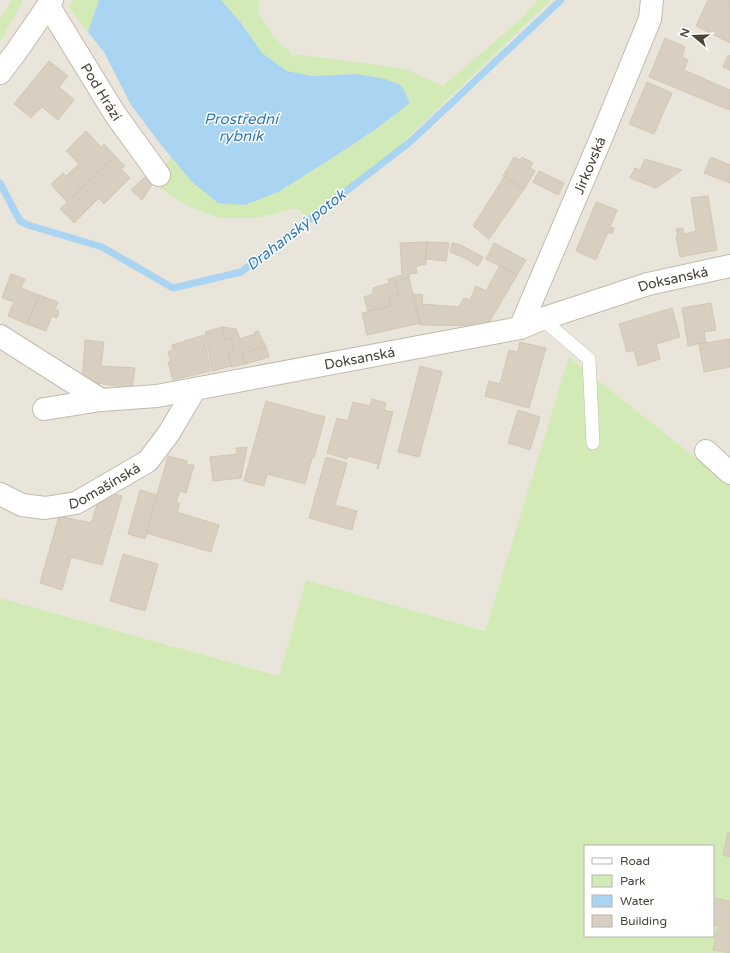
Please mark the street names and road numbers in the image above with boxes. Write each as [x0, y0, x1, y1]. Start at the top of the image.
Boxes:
street label: Pod Hrází [77, 60, 125, 125]
street label: Jirkovská [570, 134, 610, 197]
street label: Doksanská [636, 263, 710, 296]
street label: Doksanská [323, 344, 396, 373]
street label: Domašínská [67, 459, 144, 513]

